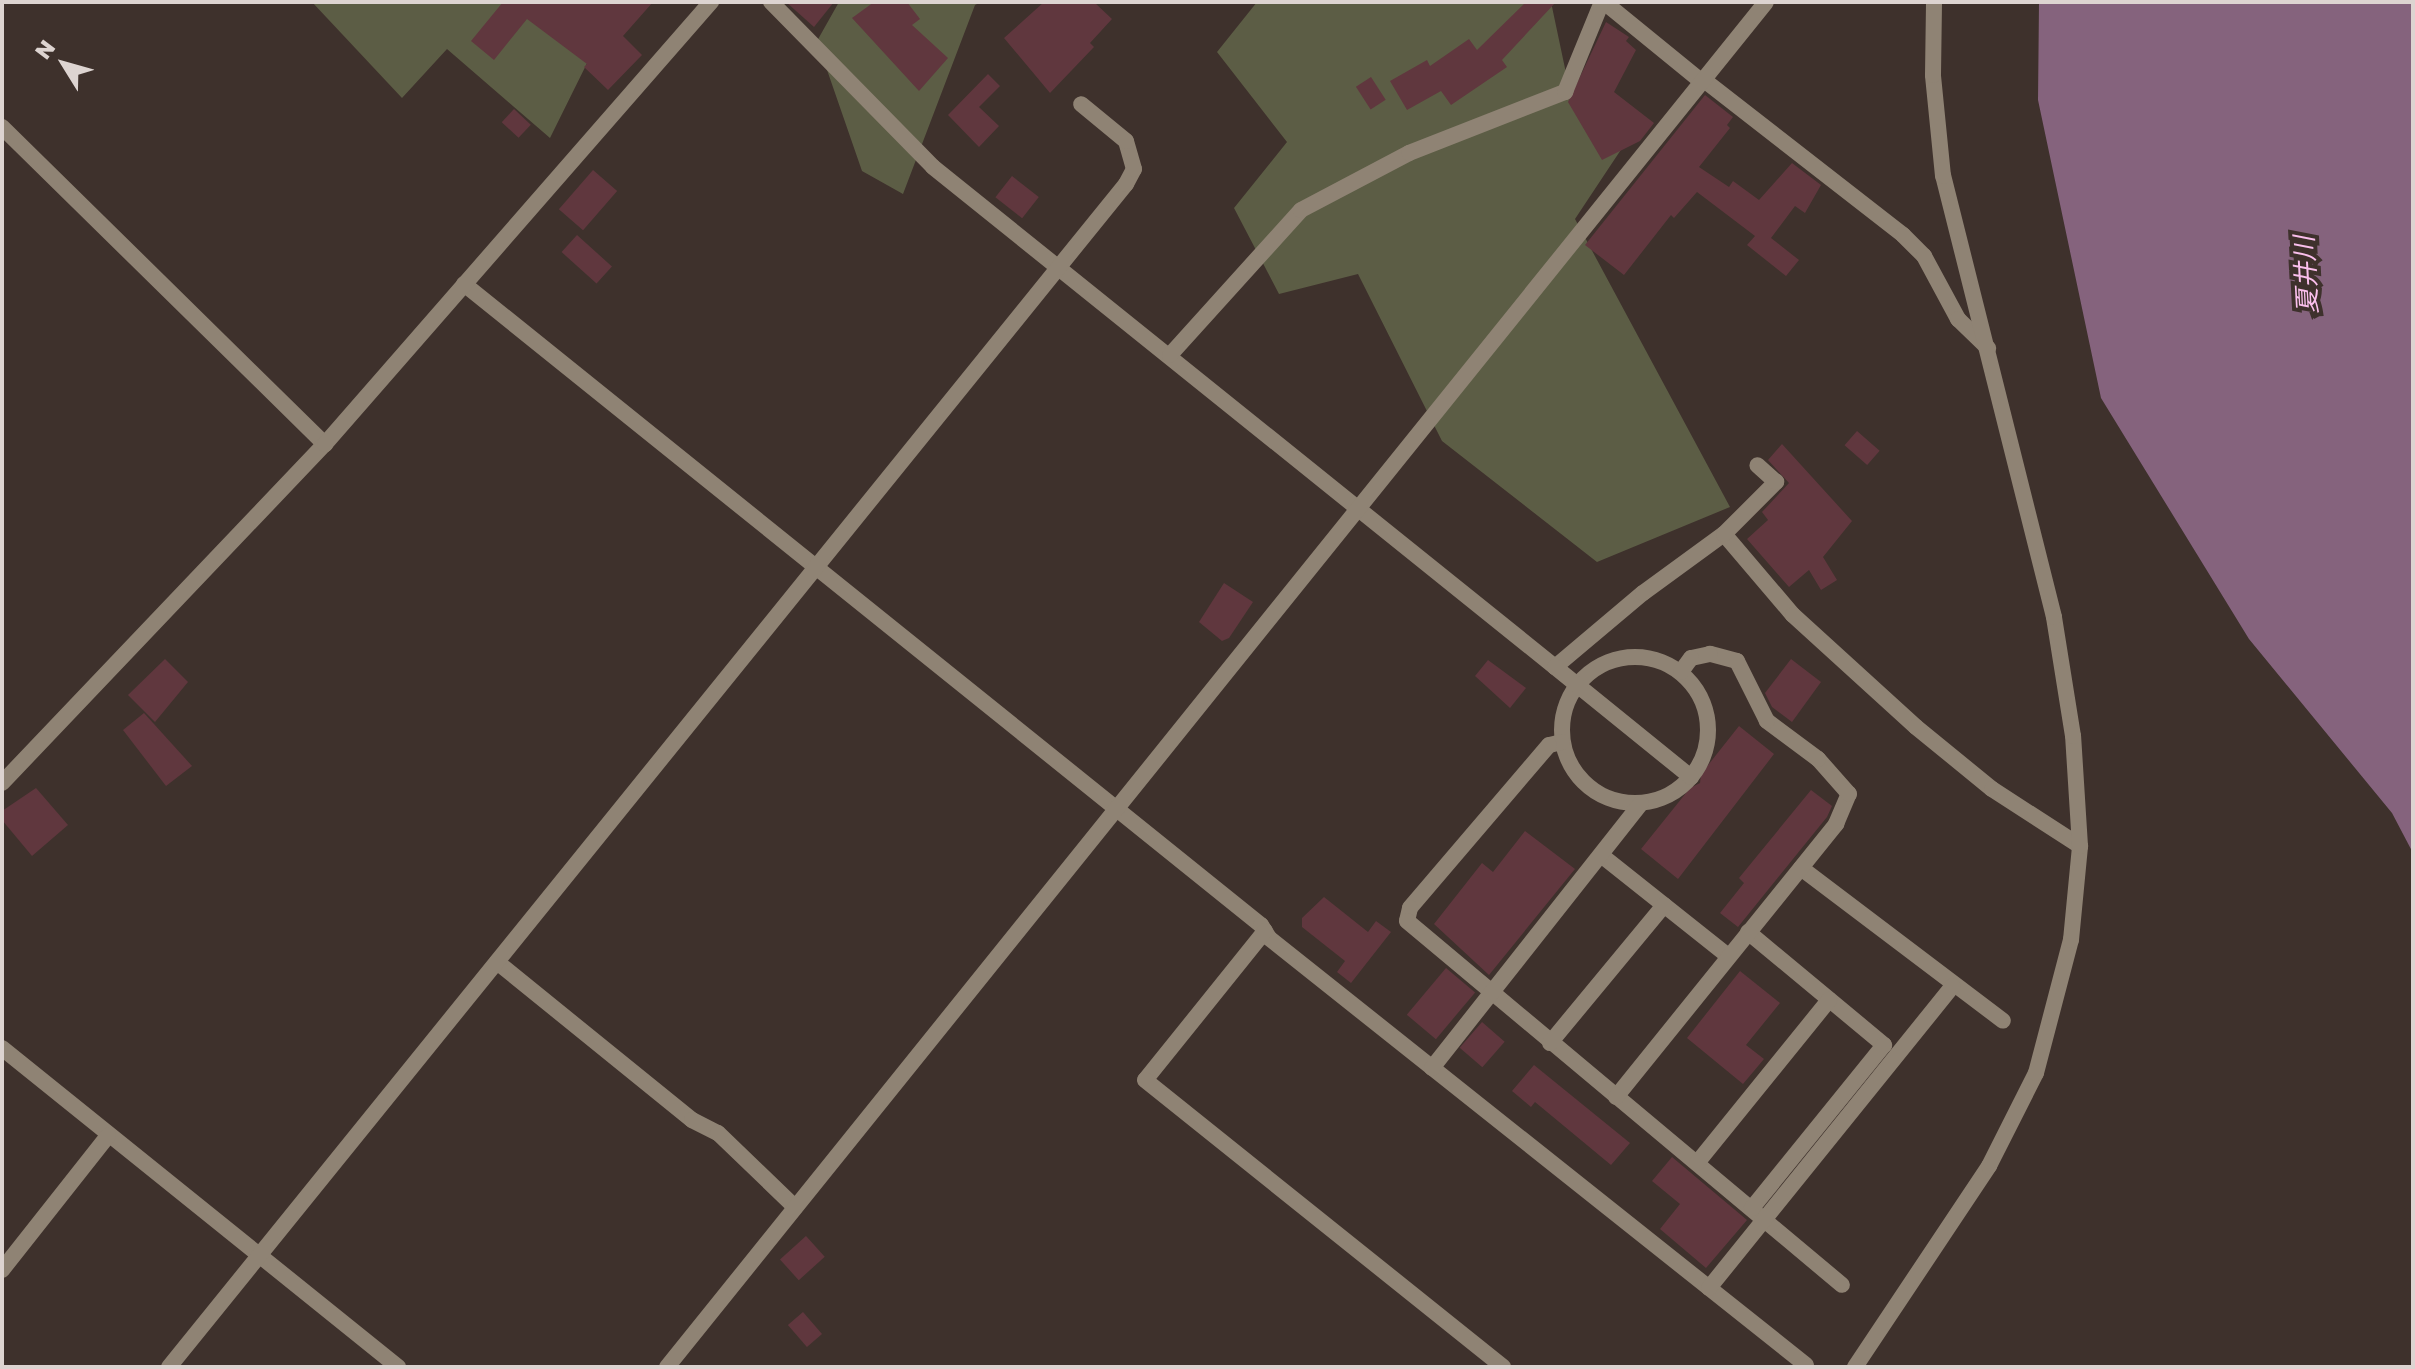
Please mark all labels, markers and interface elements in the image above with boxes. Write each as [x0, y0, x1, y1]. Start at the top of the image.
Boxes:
north arrow [24, 24, 104, 104]
text: N [29, 34, 60, 64]
water label: 夏井川 [2288, 235, 2324, 315]

